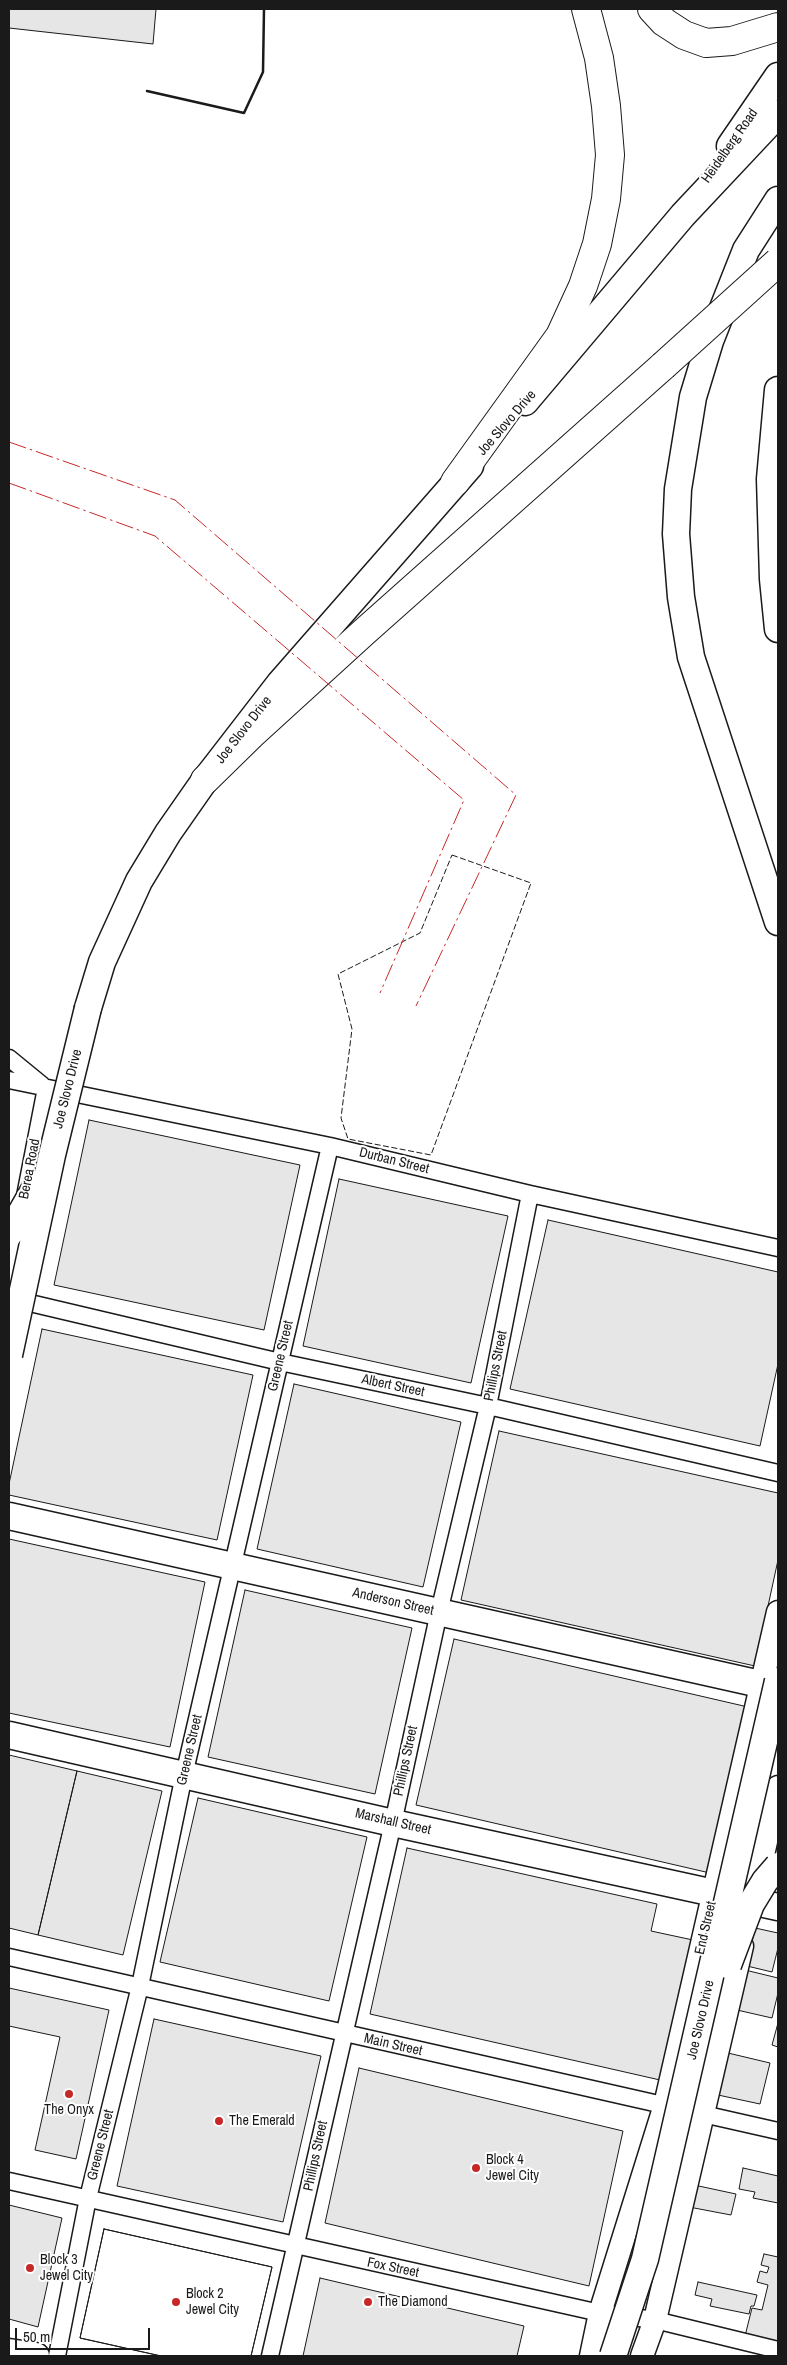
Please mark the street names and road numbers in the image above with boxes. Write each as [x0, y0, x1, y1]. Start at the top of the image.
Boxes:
street label: Heidelberg Road [698, 106, 762, 186]
street label: Joe Slovo Drive [474, 387, 540, 459]
street label: Joe Slovo Drive [212, 693, 276, 767]
street label: Joe Slovo Drive [50, 1048, 86, 1130]
street label: Berea Road [16, 1137, 44, 1201]
street label: Durban Street [357, 1144, 431, 1178]
street label: Greene Street [265, 1319, 297, 1393]
street label: Phillips Street [481, 1329, 511, 1403]
street label: Albert Street [360, 1371, 426, 1401]
street label: Anderson Street [351, 1584, 435, 1620]
street label: Greene Street [174, 1713, 206, 1787]
street label: Phillips Street [390, 1724, 422, 1798]
street label: Marshall Street [354, 1805, 432, 1839]
street label: End Street [692, 1900, 720, 1956]
street label: Joe Slovo Drive [684, 1979, 718, 2061]
street label: Main Street [362, 2030, 424, 2060]
street label: Greene Street [84, 2108, 118, 2182]
street label: Phillips Street [300, 2119, 332, 2193]
street label: Fox Street [366, 2254, 420, 2282]

